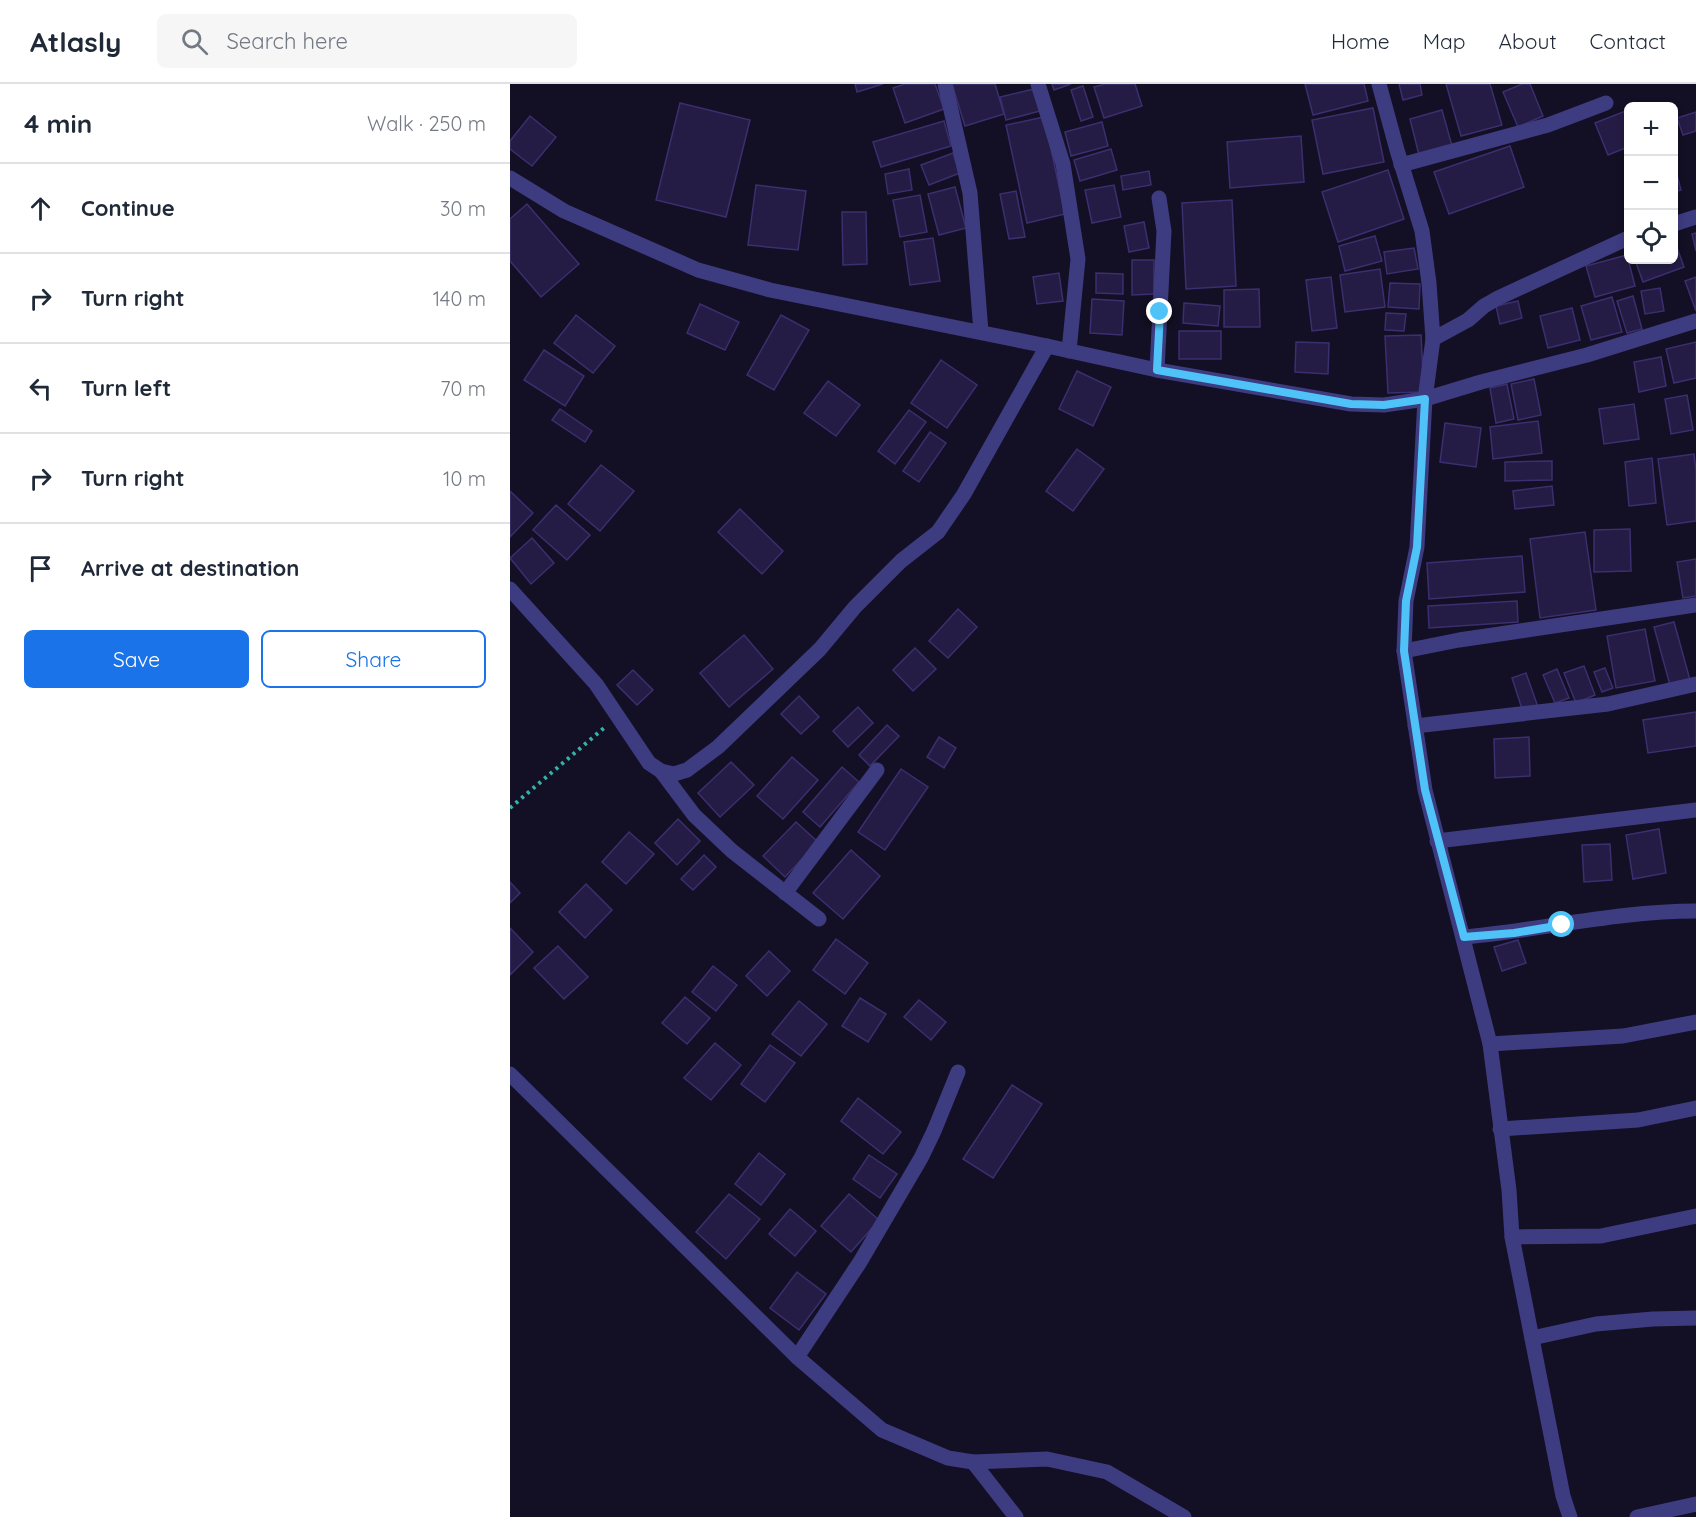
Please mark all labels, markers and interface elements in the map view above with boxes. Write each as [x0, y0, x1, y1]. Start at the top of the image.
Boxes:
search box [157, 14, 577, 68]
text: Atlasly [30, 24, 121, 59]
icon: search [178, 25, 211, 58]
text: Search here [226, 27, 348, 55]
text: Home [1331, 28, 1390, 54]
text: Map [1423, 28, 1466, 54]
text: About [1499, 28, 1557, 54]
text: Contact [1590, 28, 1666, 54]
map controls [1624, 102, 1678, 264]
button: + [1624, 102, 1678, 156]
text: 4 min [24, 107, 92, 140]
text: Walk · 250 m [367, 111, 486, 136]
button: − [1624, 156, 1678, 210]
icon: ahead [24, 192, 57, 225]
text: Continue [81, 194, 175, 222]
text: 30 m [440, 196, 486, 221]
button: locate [1624, 210, 1678, 264]
icon: right [24, 282, 57, 315]
text: Turn right [81, 284, 185, 312]
text: 140 m [433, 286, 486, 311]
route end [1146, 298, 1172, 324]
icon: left [24, 372, 57, 405]
text: Turn left [81, 374, 171, 402]
text: 70 m [440, 376, 486, 401]
icon: right [24, 462, 57, 495]
text: Turn right [81, 464, 185, 492]
text: 10 m [443, 466, 486, 491]
icon: arrive [24, 552, 57, 585]
text: Arrive at destination [81, 554, 299, 582]
button: Save [24, 630, 249, 688]
button: Share [261, 630, 486, 688]
route start [1548, 911, 1574, 937]

